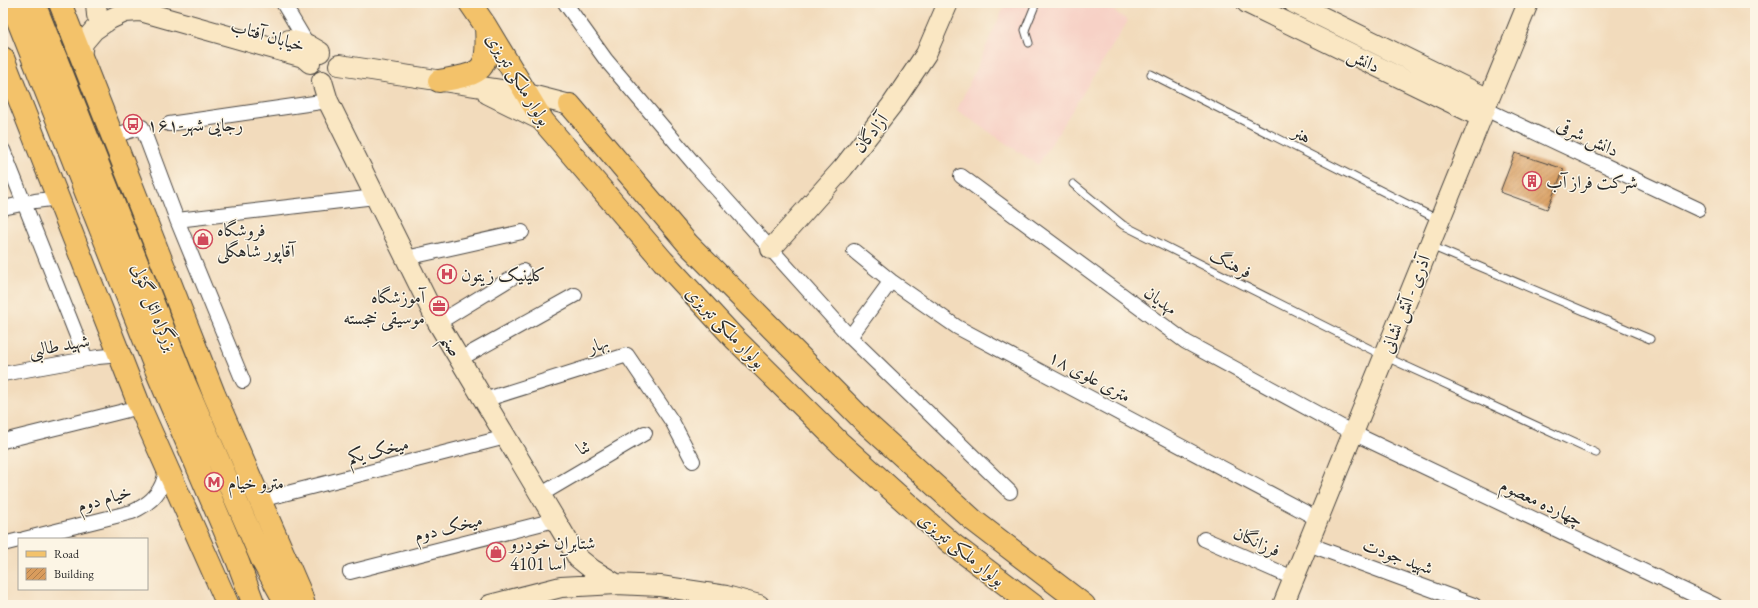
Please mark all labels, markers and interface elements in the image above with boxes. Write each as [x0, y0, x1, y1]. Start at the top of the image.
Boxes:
street label: خیابان آفتاب [228, 13, 308, 57]
street label: بولوار ملکی تبریزی [480, 28, 557, 131]
street label: دانش [1344, 42, 1384, 79]
street label: آزادگان [847, 107, 894, 157]
bus stop icon: ۱۶۱-رجایی شهر [122, 113, 144, 135]
place label: ۱۶۱-رجایی شهر [147, 113, 243, 137]
street label: دانش شرقی [1553, 113, 1623, 162]
street label: هنر [1287, 119, 1315, 148]
building icon: شرکت فراز آب [1521, 170, 1543, 192]
place label: شرکت فراز آب [1546, 170, 1638, 194]
place label: فروشگاه آقاپور شاهگلی [217, 218, 297, 264]
shop icon: فروشگاه آقاپور شاهگلی [192, 228, 214, 250]
street label: فرهنگ [1206, 243, 1256, 284]
street label: آذرى - آتش نشانى [1375, 250, 1437, 357]
street label: بزرگراه ائل گؤلی [125, 259, 183, 355]
hospital icon: کلینیک زیتون [436, 263, 458, 285]
place label: کلینیک زیتون [461, 263, 546, 287]
street label: مهدیان [1139, 280, 1182, 321]
street label: بولوار ملکی تبریزی [680, 281, 771, 374]
place label: آموزشگاه موسیقی خجسته [343, 285, 427, 331]
office icon: آموزشگاه موسیقی خجسته [428, 295, 450, 317]
street label: شهید طالبی [27, 328, 92, 366]
street label: صنم [430, 329, 468, 364]
street label: بهار [583, 330, 612, 360]
street label: ۱۸ متری علوی [1045, 345, 1135, 407]
street label: میخک یکم [345, 431, 412, 475]
street label: ثنا [572, 434, 594, 460]
metro station icon: مترو خیام [203, 471, 225, 493]
place label: مترو خیام [228, 471, 284, 499]
street label: چهارده معصوم [1495, 473, 1587, 536]
street label: خیام دوم [74, 479, 135, 522]
street label: میخک دوم [411, 507, 486, 551]
street label: بولوار ملکی تبریزی [913, 507, 1010, 593]
street label: فرزانگان [1229, 520, 1284, 562]
place label: شتابران خودرو 4101 آسا [508, 531, 596, 575]
street label: شهید جودت [1359, 533, 1437, 580]
legend [18, 538, 148, 590]
shop icon: شتابران خودرو 4101 آسا [485, 541, 507, 563]
text: Road [54, 546, 80, 562]
text: Building [54, 566, 95, 582]

